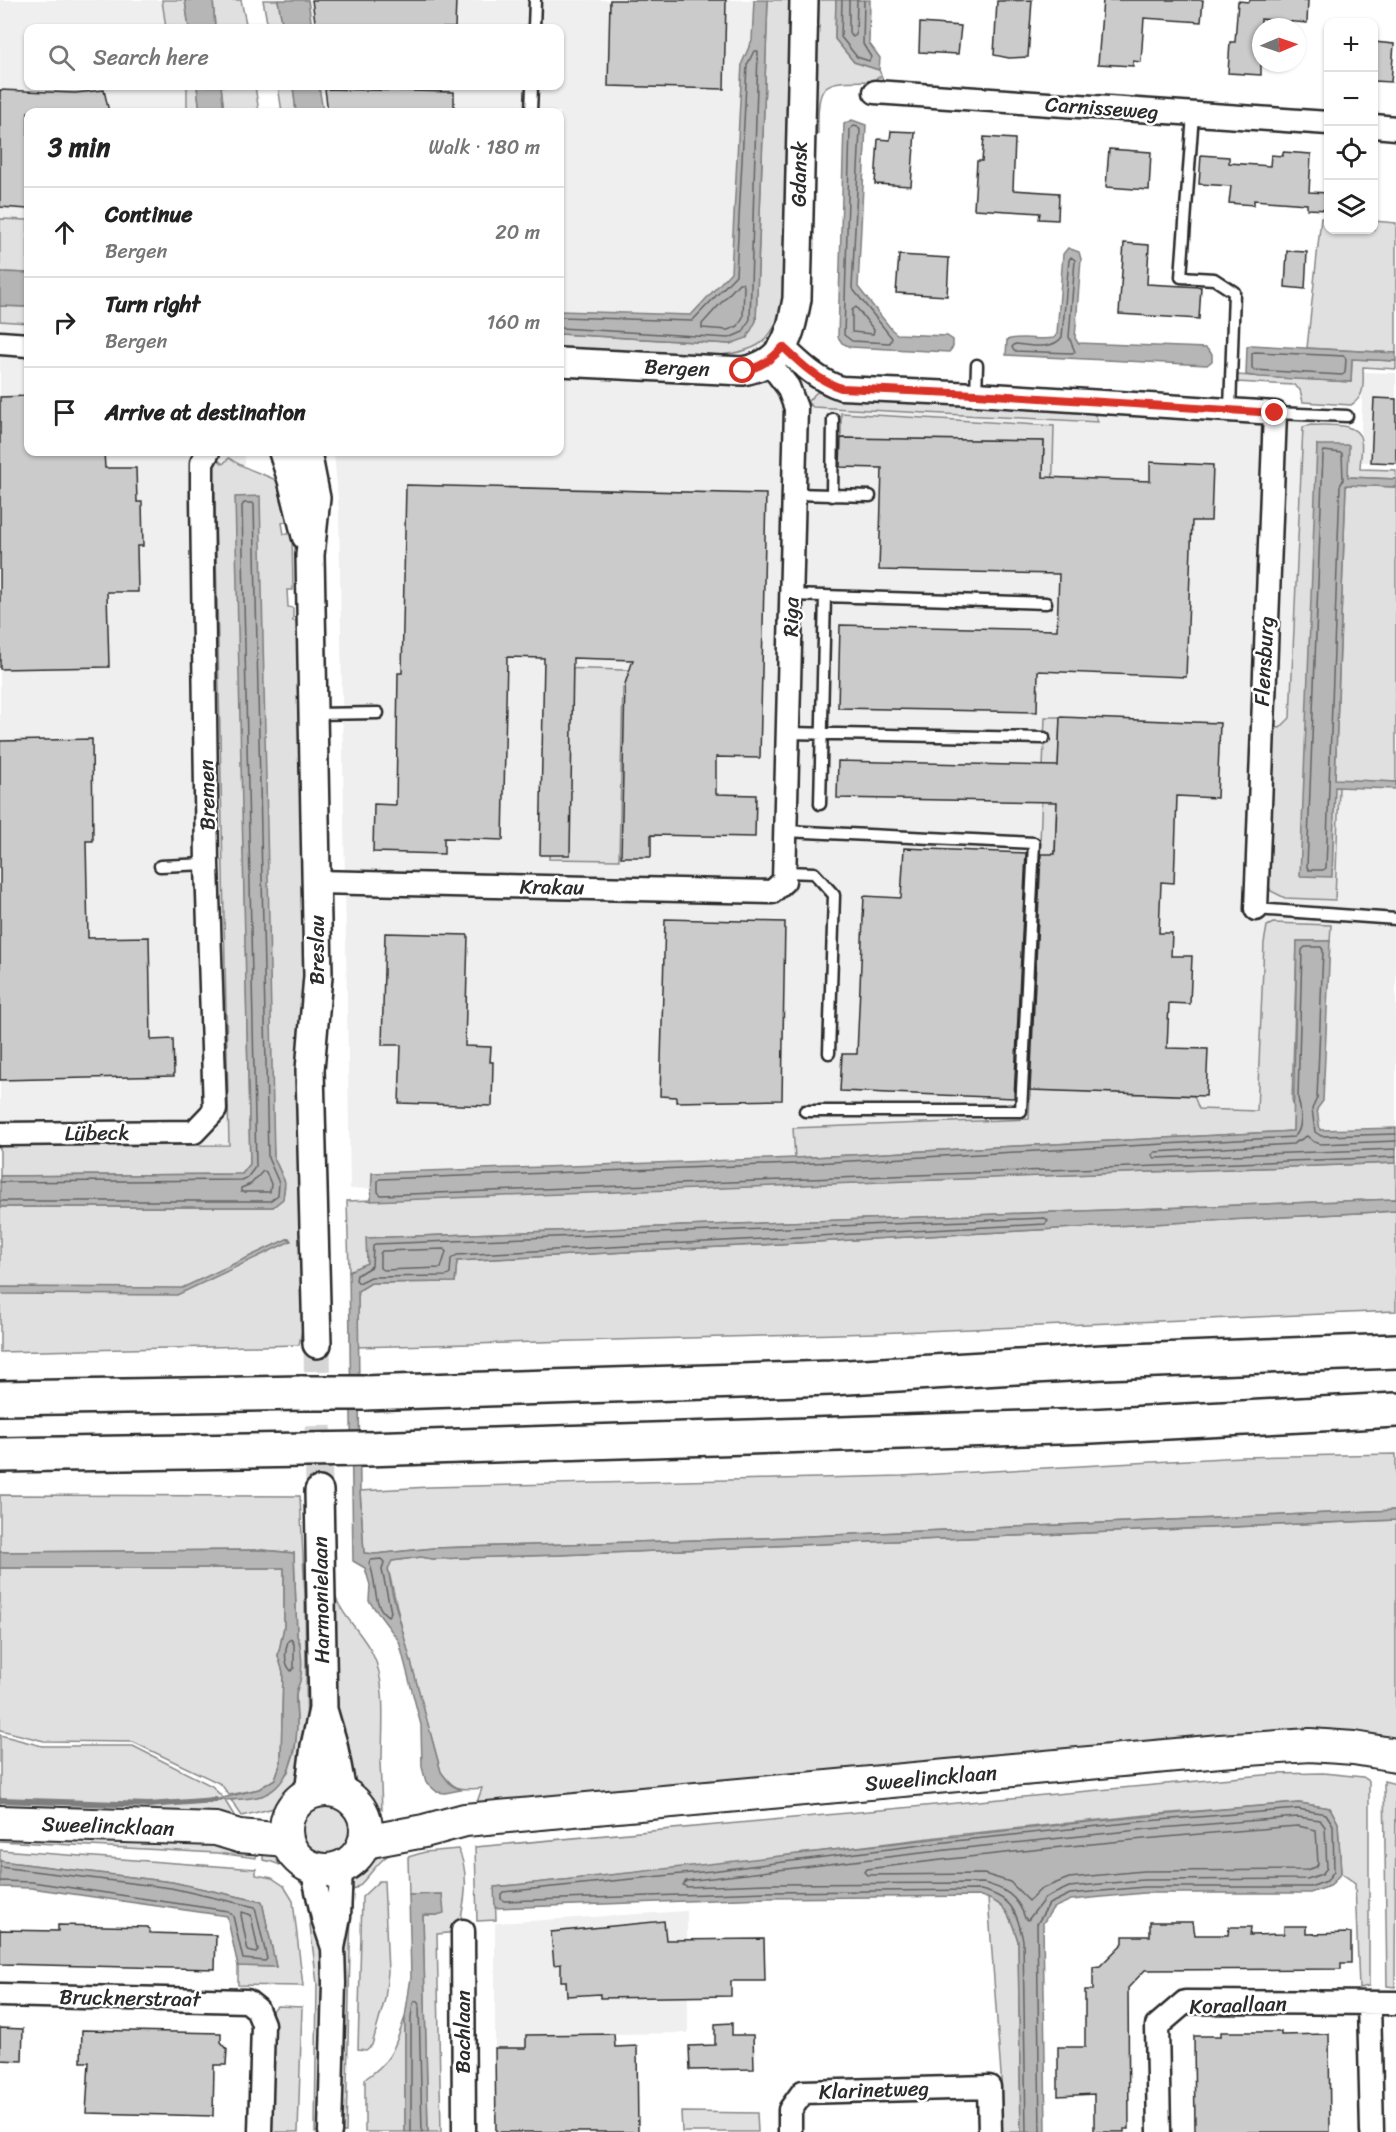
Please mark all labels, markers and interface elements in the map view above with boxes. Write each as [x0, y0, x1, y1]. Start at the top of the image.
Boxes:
north arrow [1252, 18, 1306, 72]
map controls [1324, 18, 1378, 234]
button: + [1324, 18, 1378, 72]
search box [24, 24, 564, 90]
text: Search here [93, 38, 209, 77]
icon: search [45, 41, 78, 74]
button: − [1324, 72, 1378, 126]
street label: Carnisseweg [1044, 85, 1160, 131]
text: 3 min [48, 124, 110, 170]
button: locate [1324, 126, 1378, 180]
text: Walk · 180 m [429, 130, 540, 165]
street label: Gdansk [779, 140, 819, 207]
button: layers [1324, 180, 1378, 234]
text: Continue [105, 195, 193, 234]
text: 20 m [495, 215, 540, 250]
icon: ahead [48, 216, 81, 249]
text: Bergen [105, 234, 167, 269]
text: Turn right [105, 285, 200, 324]
text: 160 m [487, 305, 540, 340]
icon: right [48, 306, 81, 339]
text: Bergen [105, 324, 167, 359]
street label: Bergen [643, 347, 711, 389]
route start [729, 357, 755, 383]
text: Arrive at destination [105, 393, 306, 432]
icon: arrive [48, 396, 81, 429]
route end [1261, 399, 1287, 425]
street label: Riga [772, 596, 810, 637]
street label: Flensburg [1243, 615, 1285, 707]
street label: Bremen [187, 759, 227, 831]
street label: Krakau [519, 867, 585, 907]
street label: Breslau [298, 915, 336, 985]
street label: Lübeck [64, 1113, 130, 1153]
street label: Harmonielaan [301, 1536, 341, 1664]
street label: Sweelincklaan [863, 1753, 999, 1803]
street label: Sweelincklaan [41, 1805, 175, 1847]
street label: Brucknerstraat [59, 1978, 203, 2018]
street label: Koraallaan [1189, 1984, 1287, 2026]
street label: Bachlaan [444, 1990, 482, 2074]
street label: Klarinetweg [818, 2069, 930, 2111]

